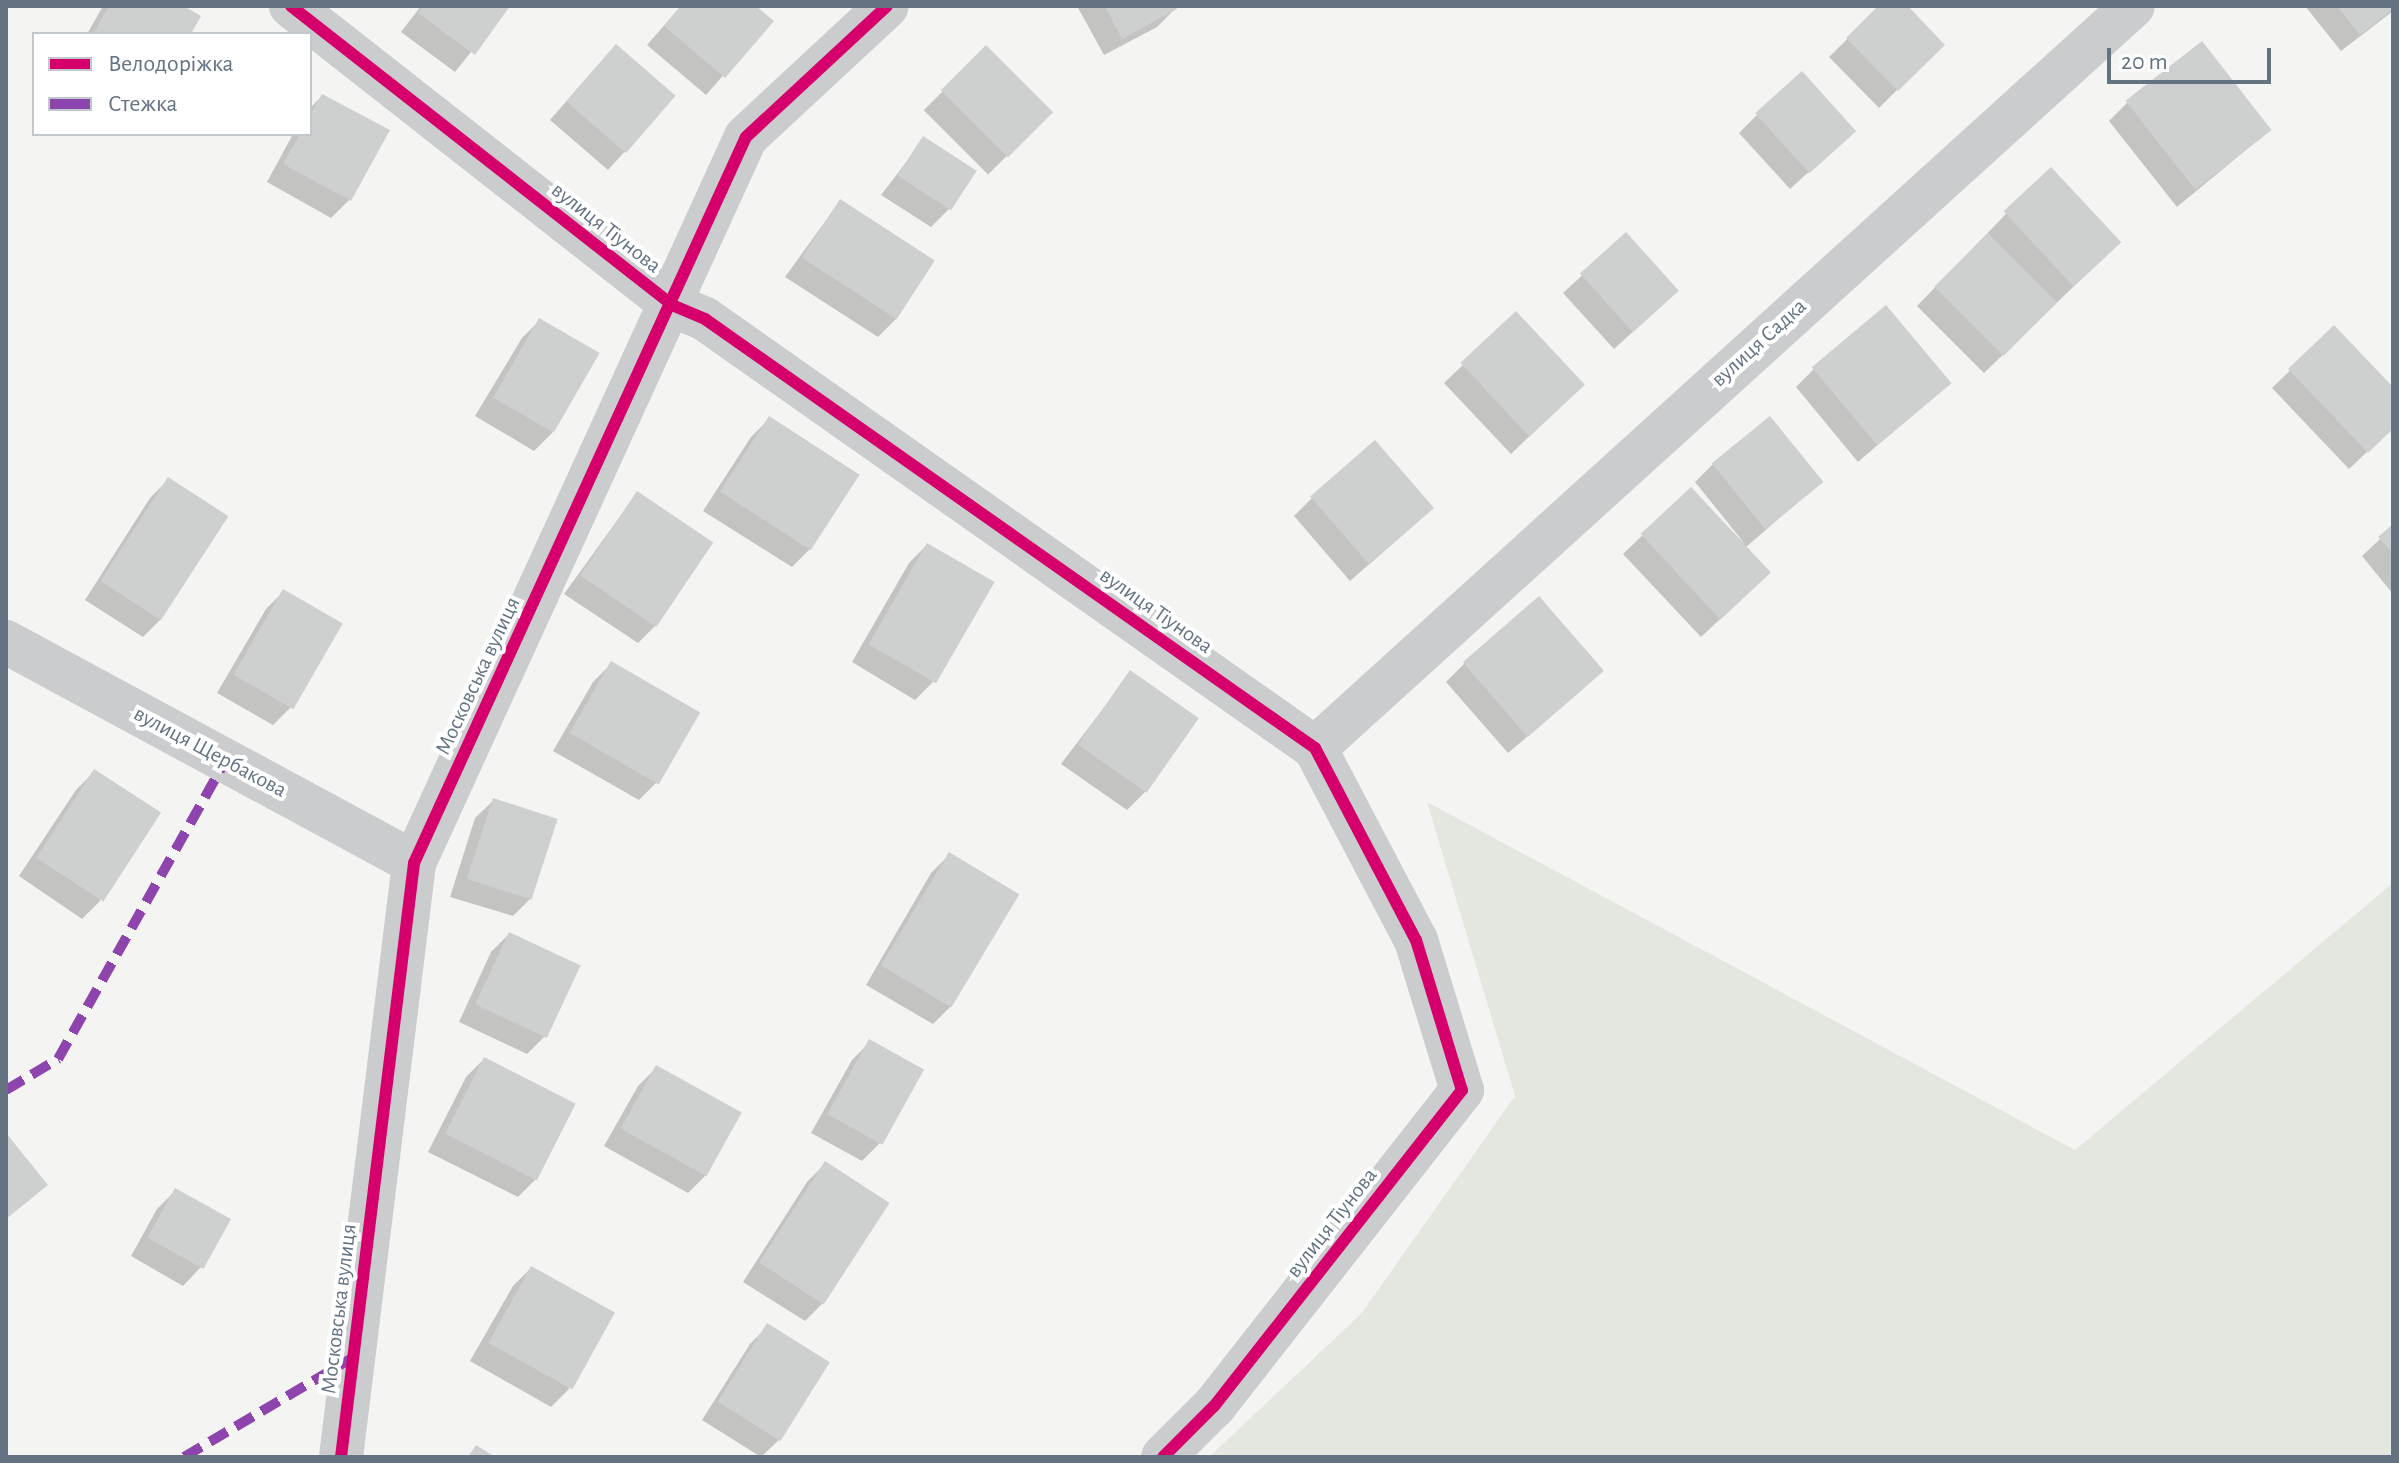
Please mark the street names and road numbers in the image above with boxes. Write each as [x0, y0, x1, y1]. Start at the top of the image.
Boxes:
street label: вулиця Тіунова [546, 177, 666, 279]
street label: вулиця Садка [1706, 293, 1812, 393]
street label: вулиця Тіунова [1094, 562, 1218, 660]
street label: Московська вулиця [430, 593, 526, 759]
street label: вулиця Щербакова [129, 701, 291, 803]
street label: вулиця Тіунова [1281, 1163, 1383, 1283]
street label: Московська вулиця [315, 1223, 363, 1395]

